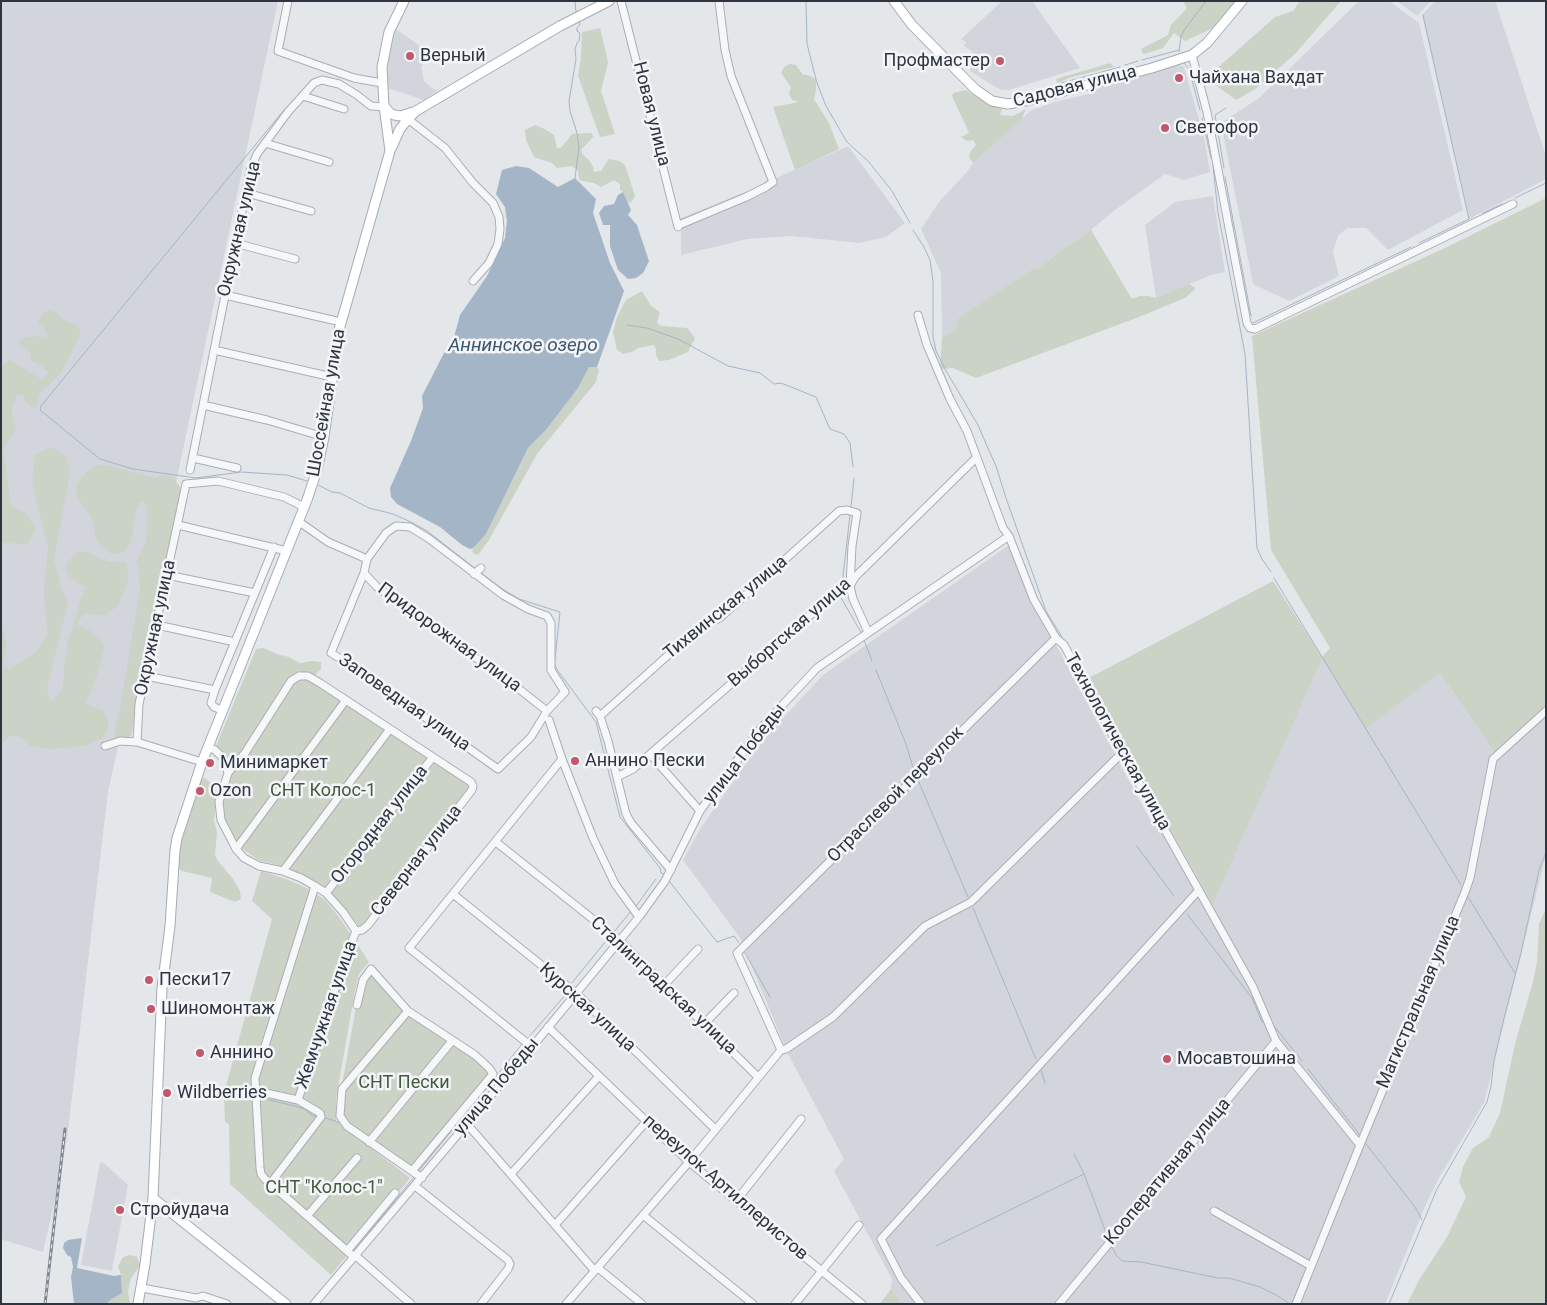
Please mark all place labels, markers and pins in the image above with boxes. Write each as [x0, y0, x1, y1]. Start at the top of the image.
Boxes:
place label: Верный [420, 45, 486, 67]
marker: Верный [404, 50, 416, 62]
place label: Профмастер [884, 50, 990, 72]
marker: Профмастер [994, 55, 1006, 67]
place label: Чайхана Вахдат [1189, 67, 1324, 89]
marker: Чайхана Вахдат [1173, 72, 1185, 84]
place label: Светофор [1175, 117, 1258, 139]
marker: Светофор [1159, 122, 1171, 134]
place label: Аннино Пески [585, 750, 705, 772]
place label: Минимаркет [220, 752, 328, 774]
marker: Аннино Пески [569, 755, 581, 767]
marker: Минимаркет [204, 757, 216, 769]
place label: Ozon [210, 780, 251, 802]
marker: Ozon [194, 785, 206, 797]
place label: Пески17 [159, 969, 231, 991]
marker: Пески17 [143, 974, 155, 986]
place label: Шиномонтаж [161, 998, 275, 1020]
marker: Шиномонтаж [145, 1003, 157, 1015]
place label: Аннино [210, 1042, 274, 1064]
marker: Аннино [194, 1047, 206, 1059]
place label: Мосавтошина [1177, 1048, 1296, 1070]
marker: Мосавтошина [1161, 1053, 1173, 1065]
place label: Wildberries [177, 1082, 267, 1104]
marker: Wildberries [161, 1087, 173, 1099]
place label: Стройудача [130, 1199, 229, 1221]
marker: Стройудача [114, 1204, 126, 1216]

